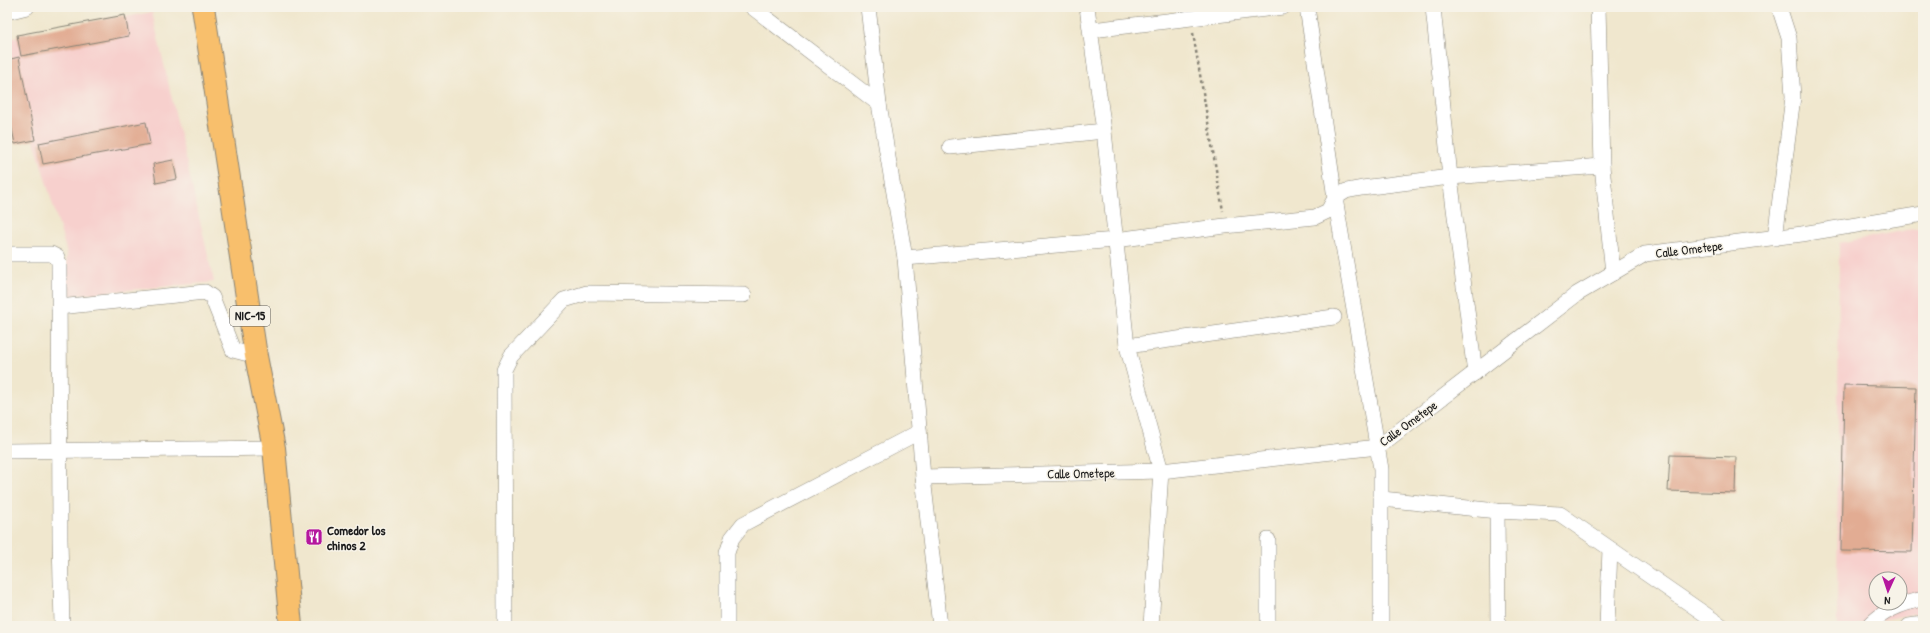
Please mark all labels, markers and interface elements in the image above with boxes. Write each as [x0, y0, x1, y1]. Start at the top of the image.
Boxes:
street label: Calle Ometepe [1654, 236, 1724, 262]
road number: NIC-15 [230, 306, 270, 326]
street label: Calle Ometepe [1375, 396, 1441, 450]
street label: Calle Ometepe [1047, 463, 1115, 483]
place label: Comedor los chinos 2 [327, 521, 385, 554]
restaurant icon: Comedor los chinos 2 [304, 527, 324, 547]
north arrow [1868, 571, 1908, 611]
text: N [1884, 594, 1891, 608]

